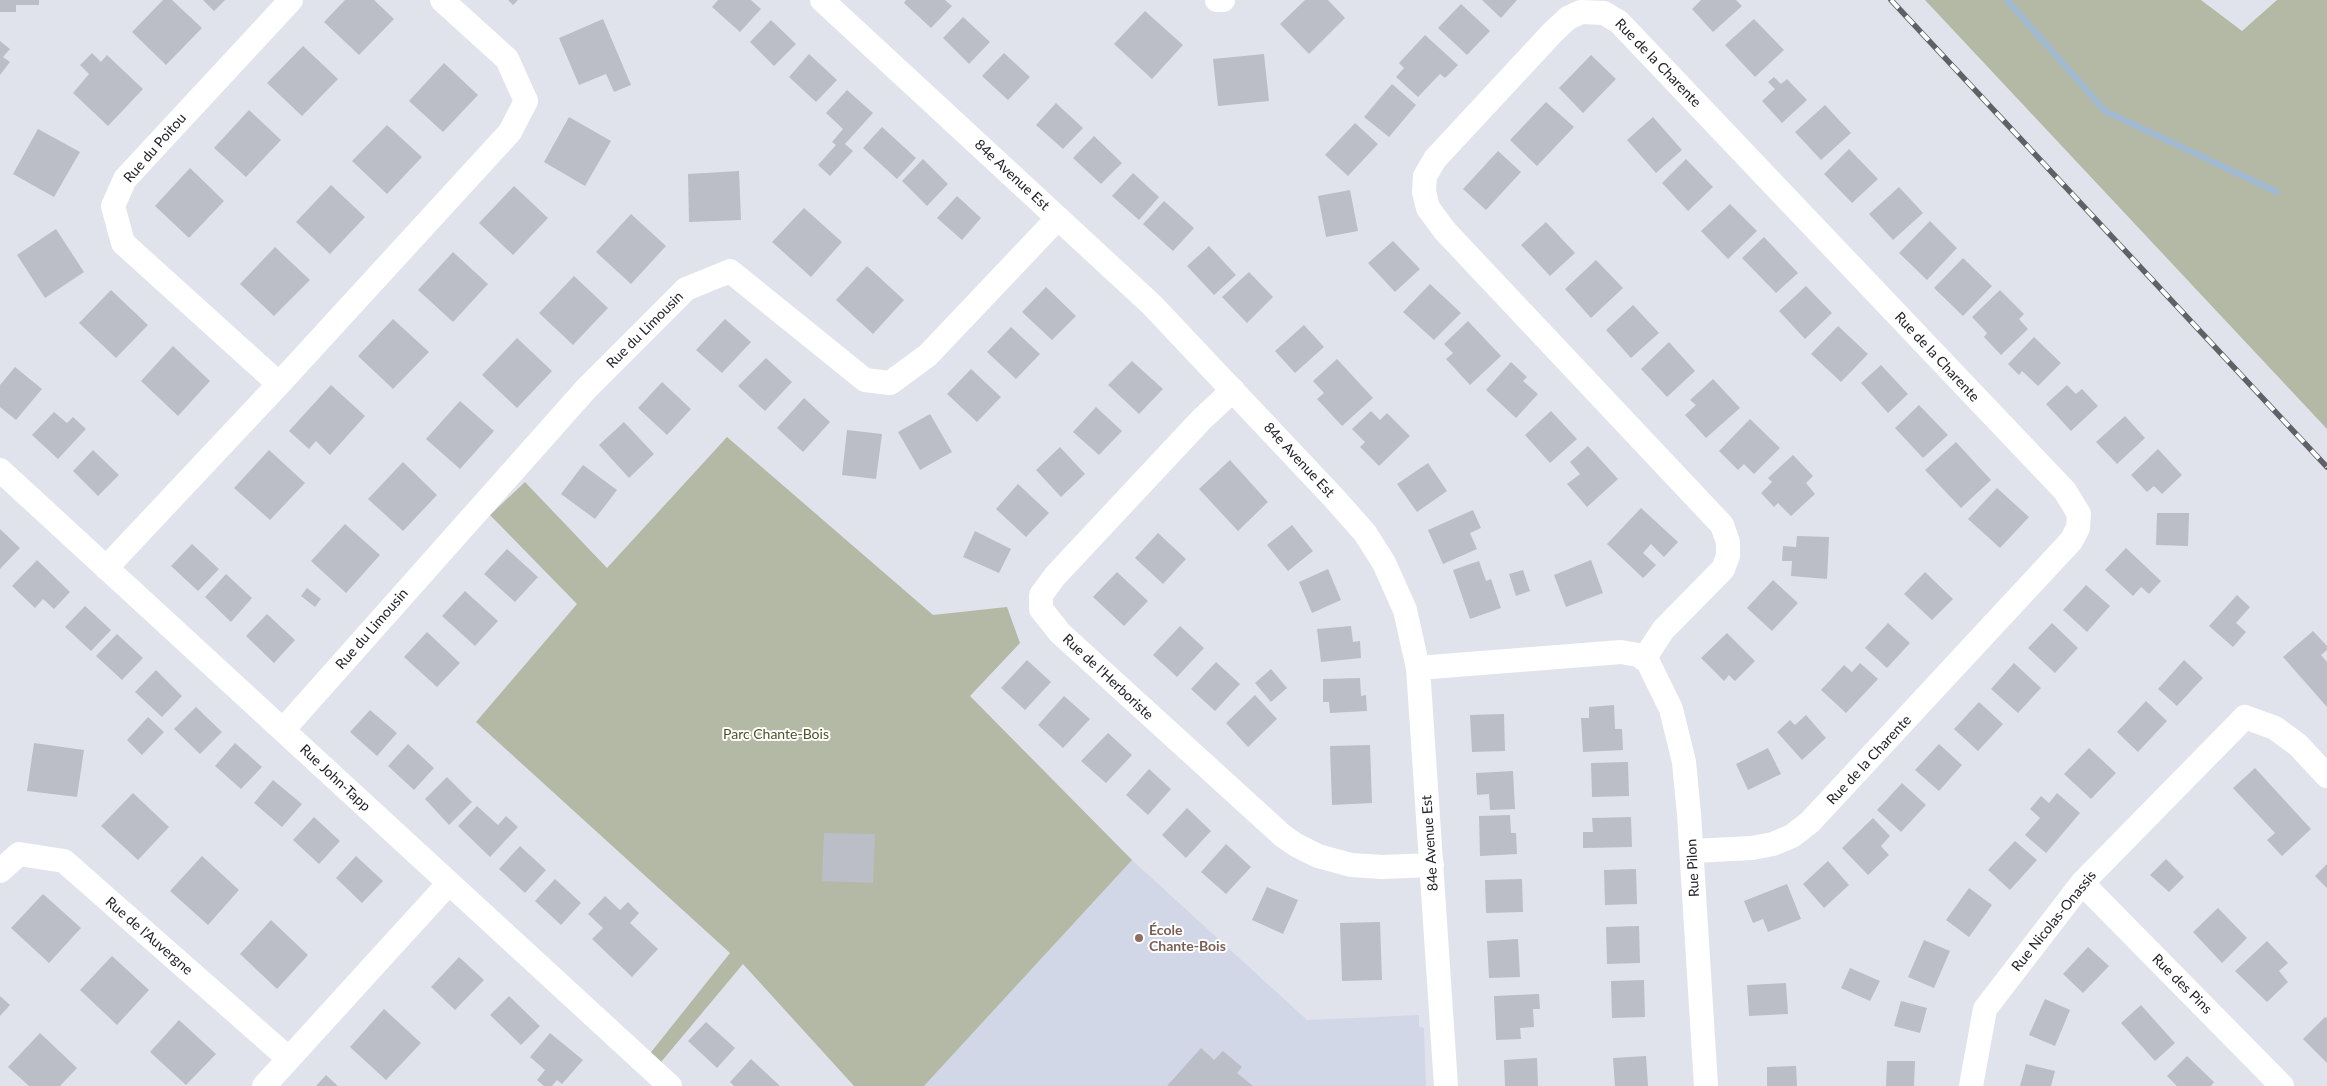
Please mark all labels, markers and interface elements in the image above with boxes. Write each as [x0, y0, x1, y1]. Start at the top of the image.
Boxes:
street label: Rue de la Charente [1612, 15, 1704, 111]
street label: Rue du Poitou [120, 110, 190, 186]
street label: 84e Avenue Est [971, 136, 1053, 214]
street label: Rue du Limousin [603, 288, 687, 372]
street label: Rue de la Charente [1891, 309, 1983, 405]
street label: 84e Avenue Est [1260, 419, 1338, 501]
street label: Rue du Limousin [332, 585, 412, 673]
street label: Rue de l'Herboriste [1059, 631, 1157, 723]
street label: Rue de la Charente [1823, 712, 1915, 808]
park label: Parc Chante-Bois [723, 726, 829, 742]
street label: Rue John-Tapp [296, 741, 374, 815]
street label: 84e Avenue Est [1418, 794, 1442, 892]
street label: Rue Pilon [1683, 839, 1703, 897]
street label: Rue Nicolas-Onassis [2008, 867, 2100, 975]
street label: Rue de l'Auvergne [102, 893, 196, 979]
place label: École Chante-Bois [1149, 922, 1226, 954]
marker: École Chante-Bois [1133, 932, 1145, 944]
street label: Rue des Pins [2149, 951, 2215, 1017]

